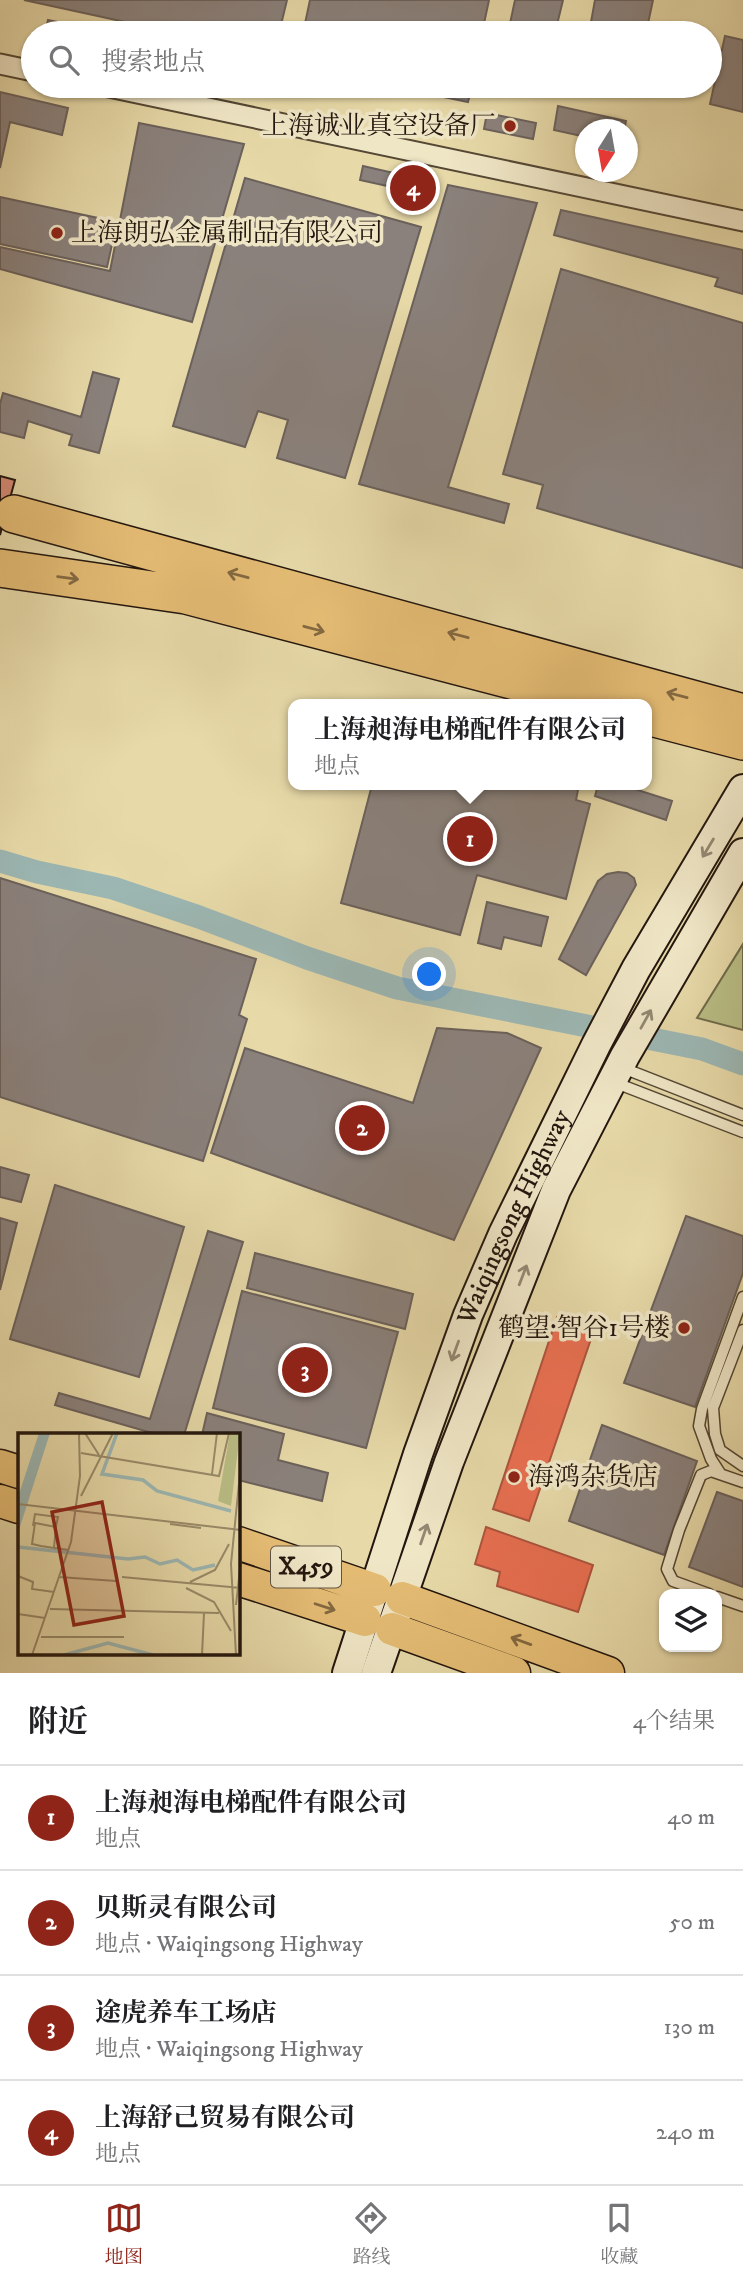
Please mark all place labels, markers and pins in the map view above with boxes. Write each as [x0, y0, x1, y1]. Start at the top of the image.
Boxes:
place label: 上海诚业真空设备厂 [262, 110, 496, 143]
marker: 上海诚业真空设备厂 [502, 118, 518, 134]
pin: 4 [390, 162, 436, 214]
place label: 上海朗弘金属制品有限公司 [71, 217, 383, 250]
marker: 上海朗弘金属制品有限公司 [49, 225, 65, 241]
pin: 1 [447, 813, 493, 865]
pin: 2 [339, 1102, 385, 1154]
place label: 鹤望·智谷1号楼 [498, 1312, 670, 1345]
marker: 鹤望·智谷1号楼 [676, 1320, 692, 1336]
pin: 3 [282, 1344, 328, 1396]
place label: 海鸿杂货店 [528, 1461, 658, 1494]
marker: 海鸿杂货店 [506, 1469, 522, 1485]

